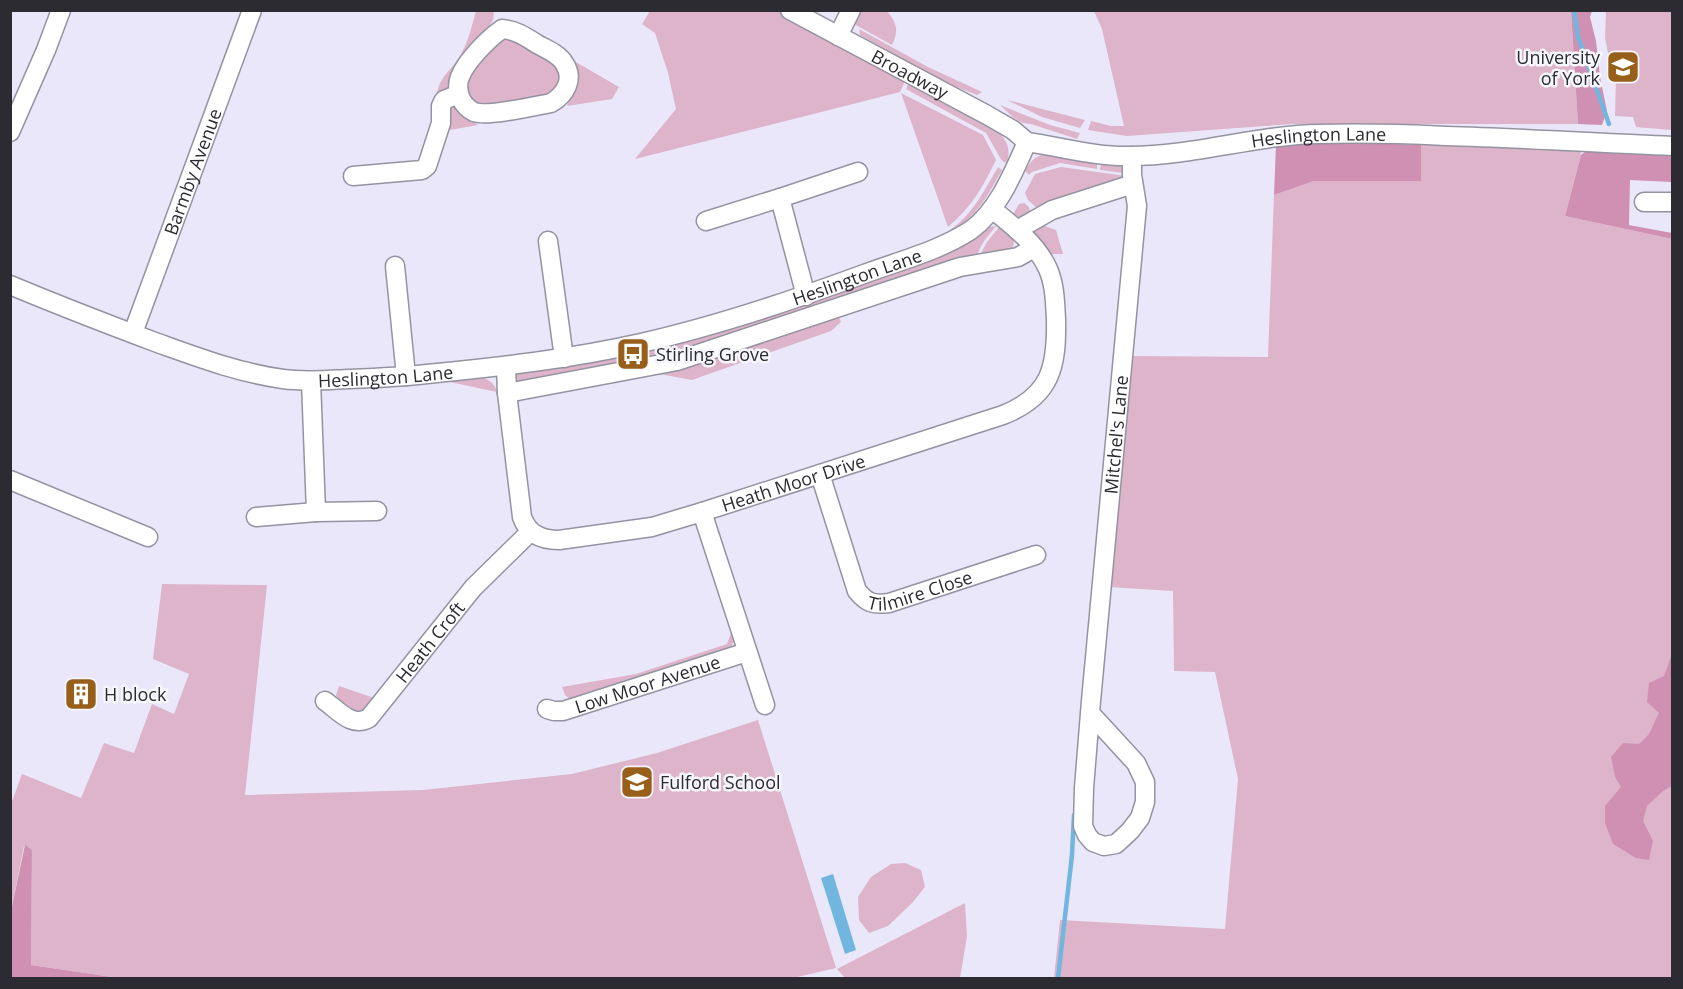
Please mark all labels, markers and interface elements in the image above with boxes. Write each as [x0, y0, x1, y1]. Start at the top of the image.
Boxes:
street label: Broadway [867, 44, 954, 105]
place label: University of York [1516, 45, 1601, 90]
school or university icon: University of York [1605, 49, 1641, 85]
street label: Barmby Avenue [158, 105, 227, 238]
street label: Heslington Lane [1249, 122, 1386, 153]
street label: Heslington Lane [789, 243, 925, 311]
bus stop icon: Stirling Grove [615, 336, 651, 372]
place label: Stirling Grove [656, 342, 769, 366]
street label: Heslington Lane [317, 359, 454, 392]
street label: Mitchel's Lane [1098, 374, 1133, 495]
street label: Heath Moor Drive [719, 448, 868, 517]
street label: Tilmire Close [865, 565, 975, 616]
street label: Heath Croft [390, 596, 470, 688]
street label: Low Moor Avenue [572, 649, 723, 718]
building icon: H block [63, 676, 99, 712]
place label: H block [104, 682, 167, 706]
school or university icon: Fulford School [619, 764, 655, 800]
place label: Fulford School [660, 770, 781, 794]

